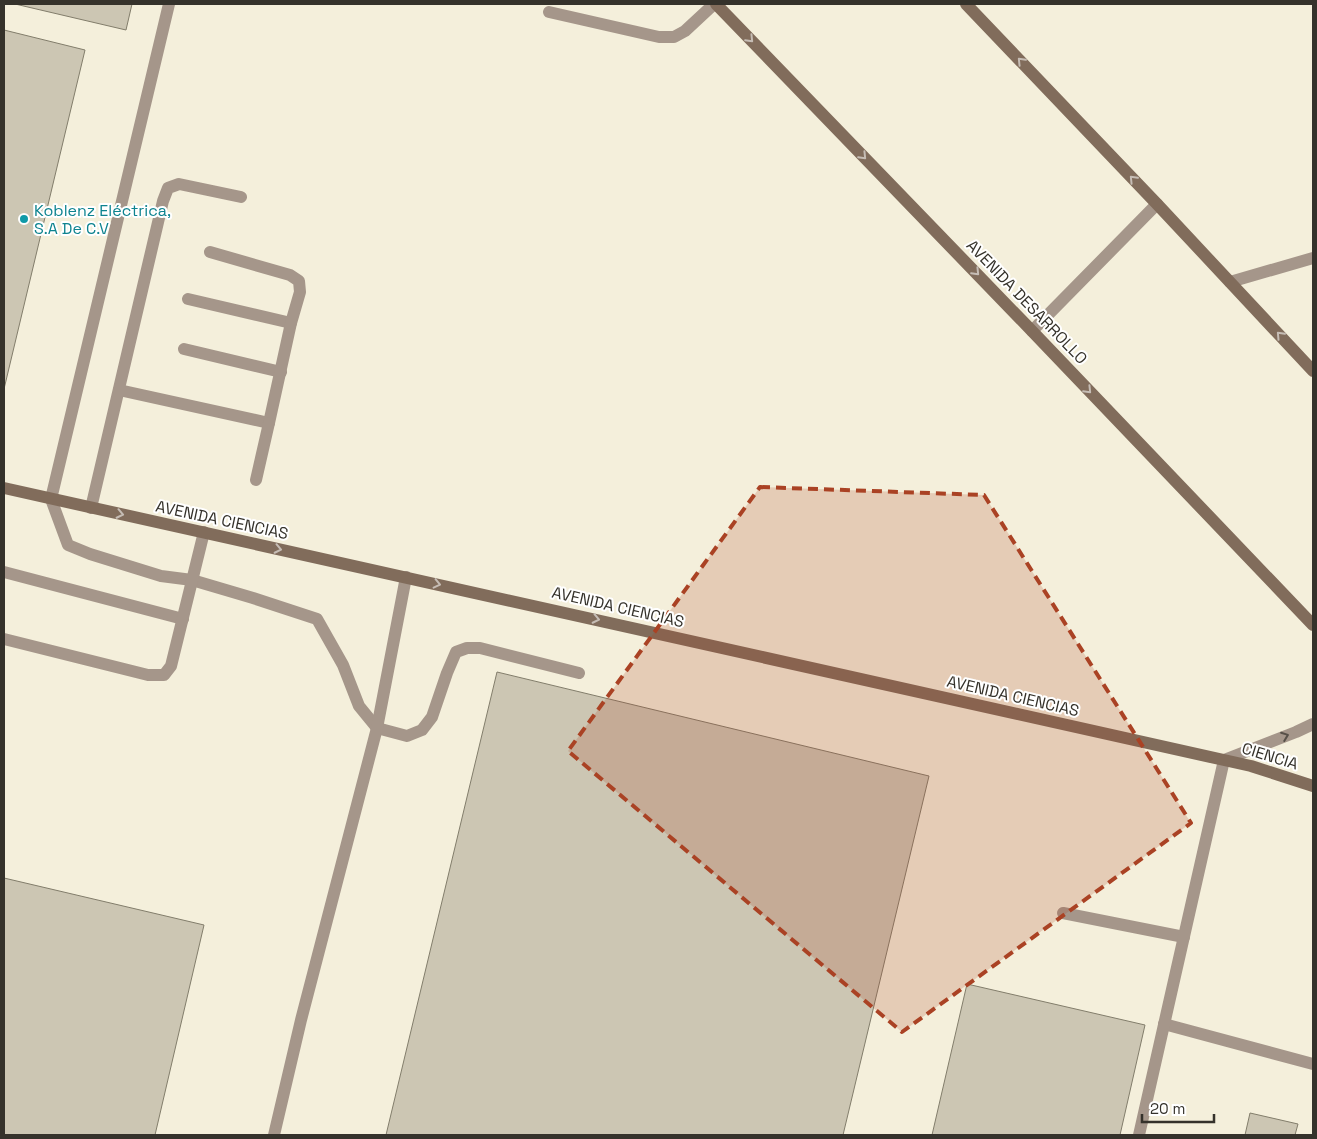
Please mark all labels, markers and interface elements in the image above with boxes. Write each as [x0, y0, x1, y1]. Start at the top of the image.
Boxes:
one-way arrow [744, 33, 753, 42]
one-way arrow [1017, 58, 1026, 67]
one-way arrow [857, 150, 866, 159]
one-way arrow [1130, 175, 1139, 184]
place label: Koblenz Eléctrica, S.A De C.V [34, 200, 171, 239]
marker: Koblenz Eléctrica, S.A De C.V [18, 213, 30, 225]
street label: AVENIDA DESARROLLO [962, 235, 1092, 369]
one-way arrow [970, 267, 979, 276]
one-way arrow [1277, 332, 1286, 341]
one-way arrow [1082, 384, 1091, 393]
street label: AVENIDA CIENCIAS [154, 496, 290, 544]
one-way arrow [115, 508, 124, 519]
one-way arrow [274, 543, 283, 554]
one-way arrow [433, 578, 441, 589]
street label: AVENIDA CIENCIAS [550, 582, 686, 632]
one-way arrow [591, 613, 600, 624]
street label: AVENIDA CIENCIAS [945, 671, 1081, 721]
one-way arrow [1281, 732, 1289, 742]
street label: CIENCIA [1239, 737, 1301, 775]
scale bar [1142, 1092, 1214, 1124]
text: 20 m [1150, 1099, 1185, 1118]

